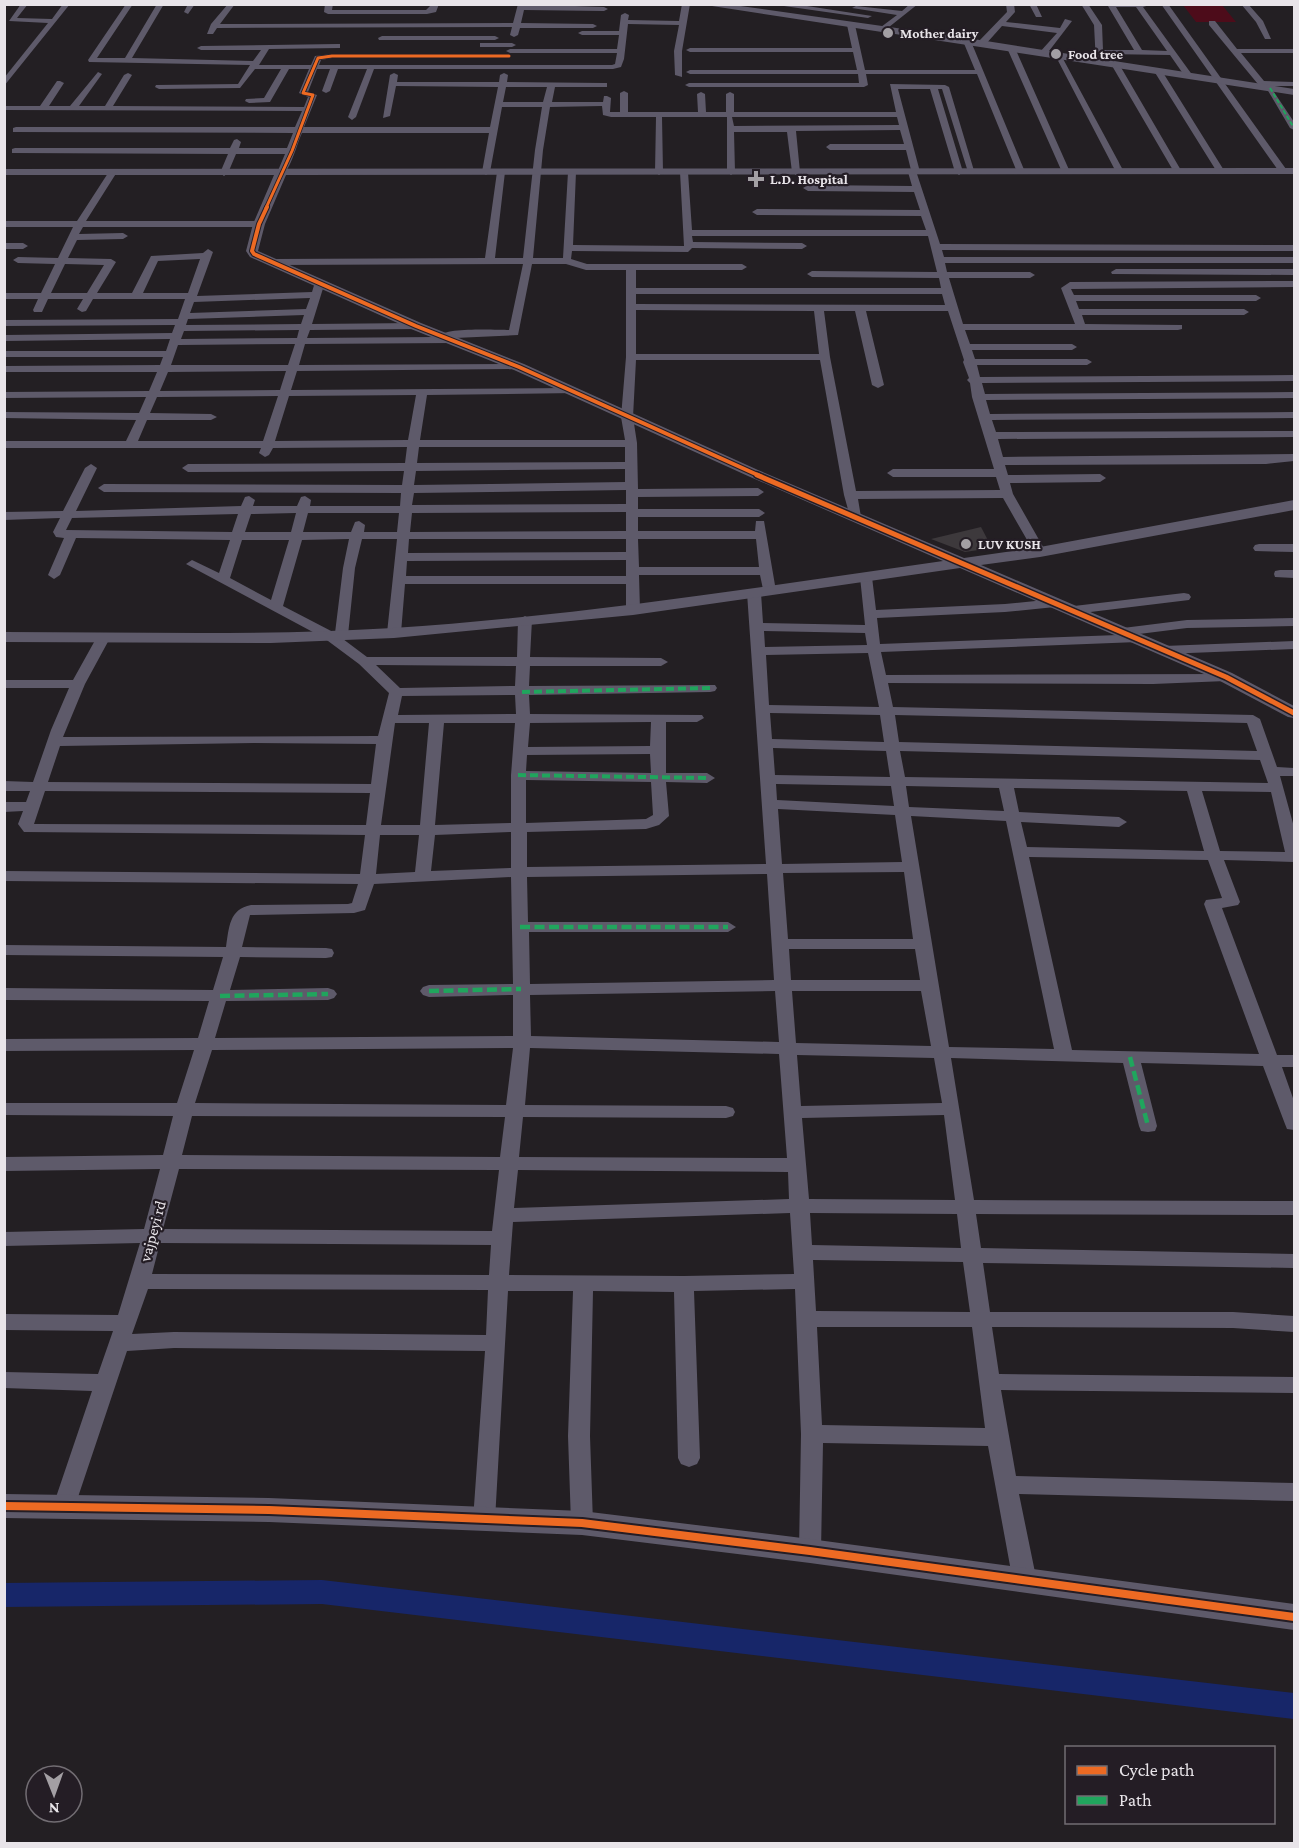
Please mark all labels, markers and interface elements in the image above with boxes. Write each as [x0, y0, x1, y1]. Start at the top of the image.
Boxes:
place label: Mother dairy [900, 25, 979, 41]
marker: Mother dairy [881, 26, 895, 40]
place label: Food tree [1068, 46, 1124, 62]
marker: Food tree [1049, 47, 1063, 61]
marker: L.D. Hospital [747, 170, 765, 188]
place label: L.D. Hospital [770, 171, 848, 187]
place label: LUV KUSH [978, 536, 1041, 552]
marker: LUV KUSH [959, 537, 973, 551]
street label: vajpeyi rd [136, 1198, 170, 1265]
legend [1065, 1746, 1275, 1824]
text: Cycle path [1119, 1760, 1195, 1780]
north arrow [24, 1764, 84, 1824]
text: Path [1119, 1790, 1152, 1810]
text: N [49, 1800, 60, 1817]

